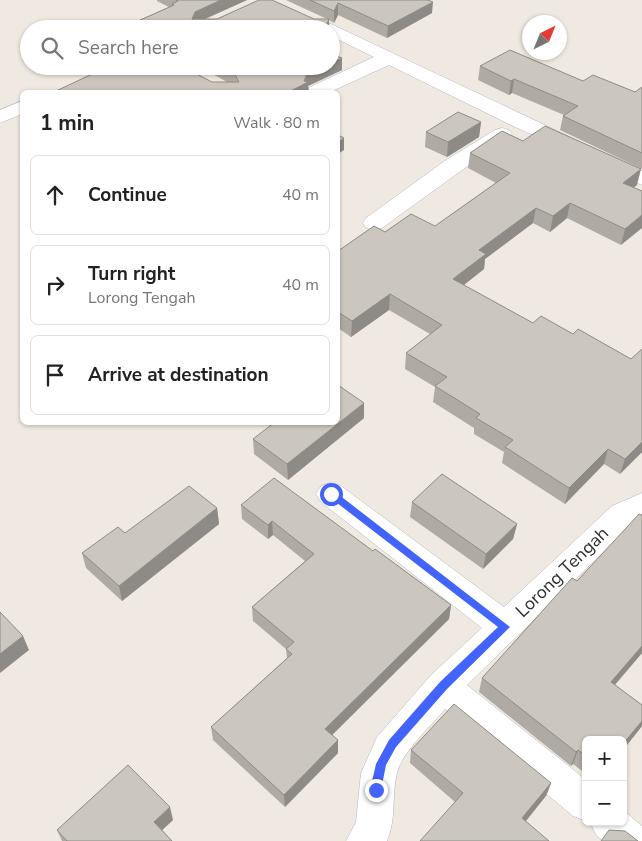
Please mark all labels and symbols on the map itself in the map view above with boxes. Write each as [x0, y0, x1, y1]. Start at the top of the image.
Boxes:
north arrow [522, 15, 567, 60]
route start [320, 483, 343, 506]
street label: Lorong Tengah [510, 521, 614, 623]
route end [365, 779, 388, 802]

